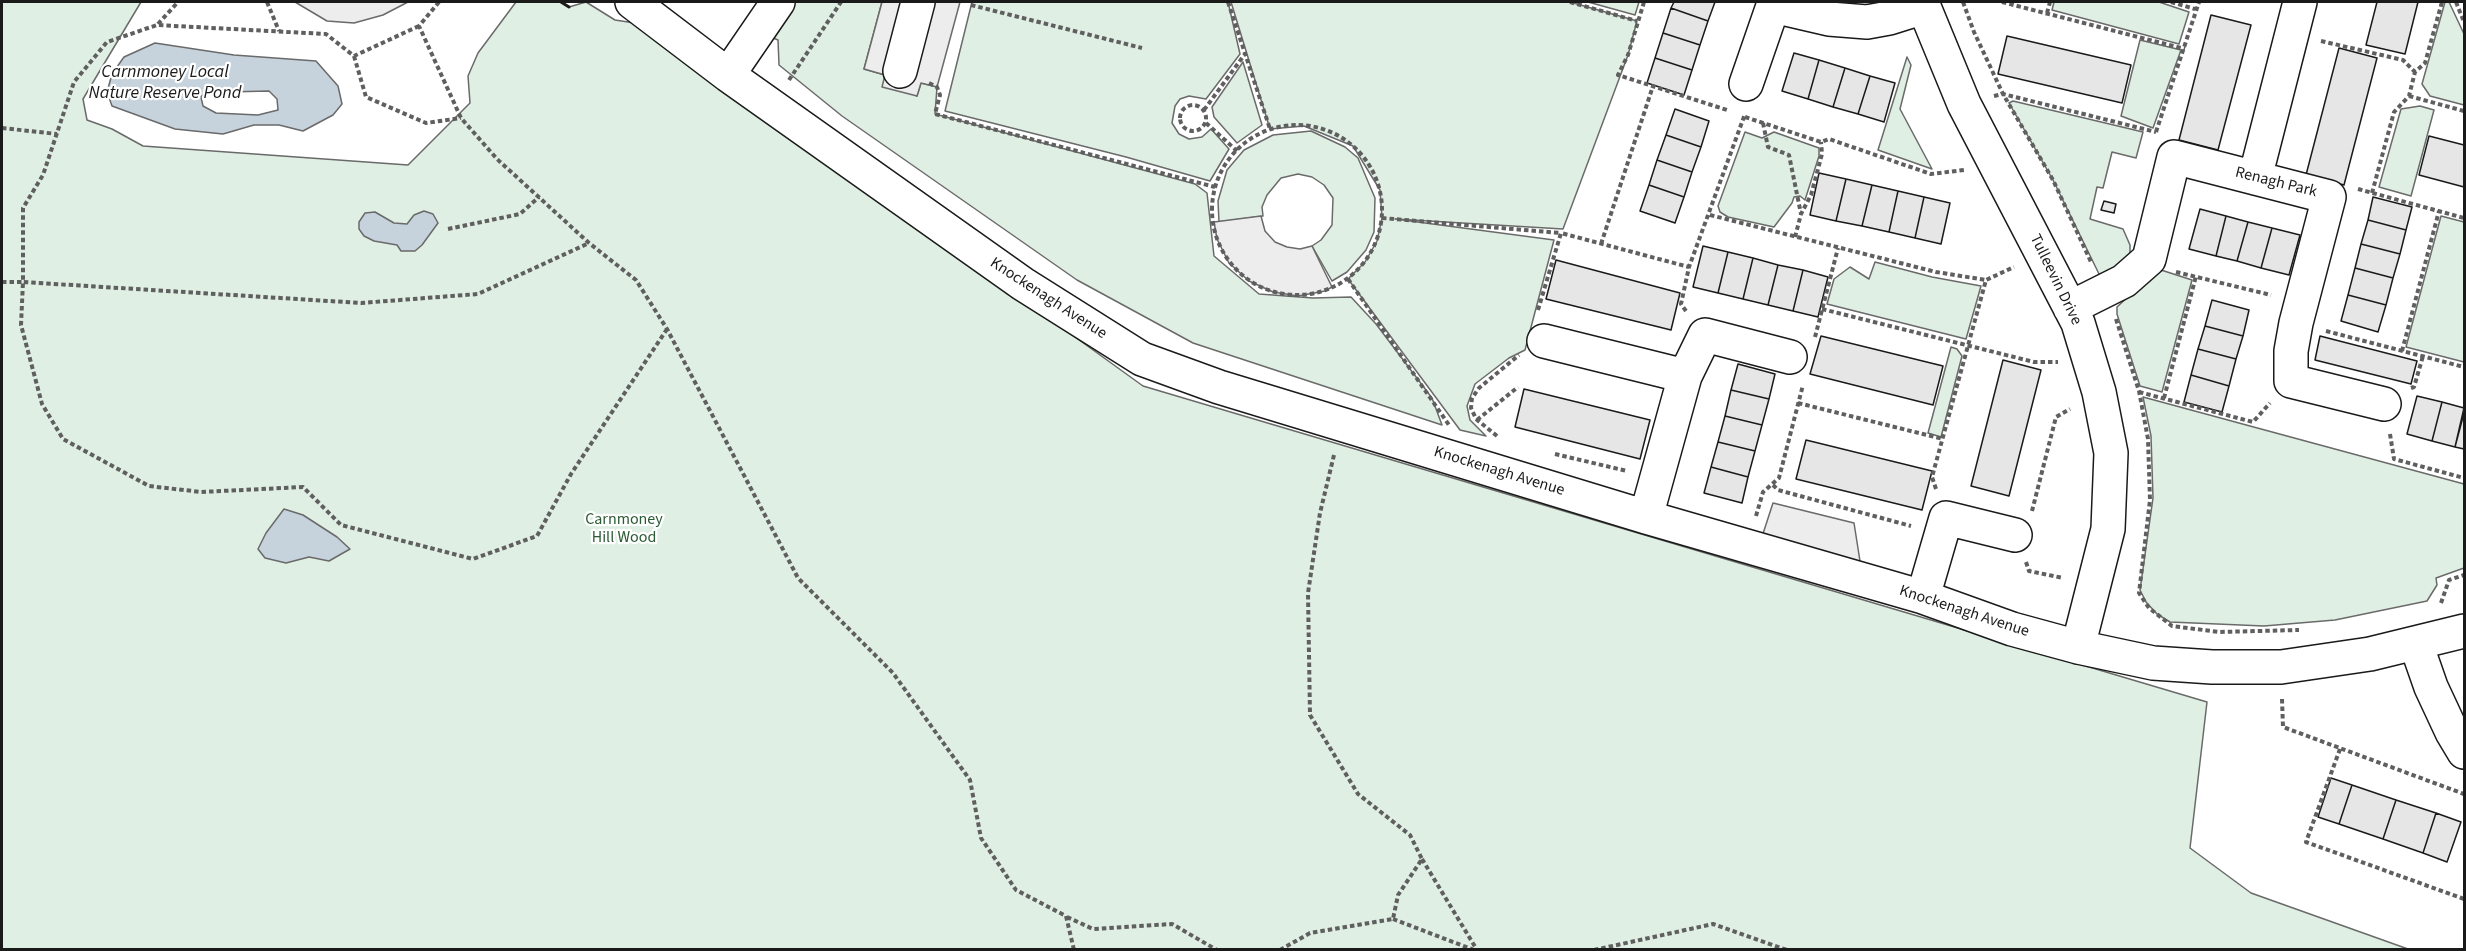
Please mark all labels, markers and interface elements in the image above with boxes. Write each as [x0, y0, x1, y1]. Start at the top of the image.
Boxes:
water label: Carnmoney Local Nature Reserve Pond [89, 62, 241, 104]
street label: Renagh Park [2233, 164, 2319, 202]
street label: Tulleevin Drive [2025, 231, 2085, 329]
street label: Knockenagh Avenue [986, 254, 1110, 344]
street label: Knockenagh Avenue [1431, 443, 1567, 501]
park label: Carnmoney Hill Wood [585, 510, 663, 548]
street label: Knockenagh Avenue [1897, 582, 2031, 642]

